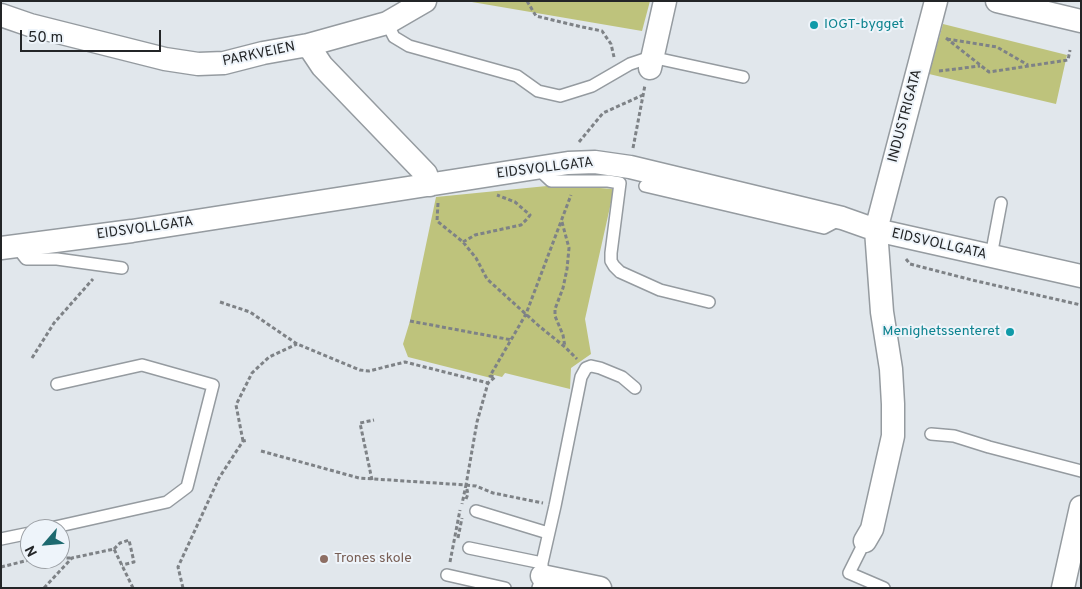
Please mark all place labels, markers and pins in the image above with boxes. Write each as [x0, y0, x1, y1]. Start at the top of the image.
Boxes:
place label: IOGT-bygget [824, 17, 904, 33]
marker: IOGT-bygget [808, 19, 820, 31]
place label: Menighetssenteret [882, 324, 1000, 340]
marker: Menighetssenteret [1004, 326, 1016, 338]
place label: Trones skole [334, 551, 412, 567]
marker: Trones skole [318, 553, 330, 565]

